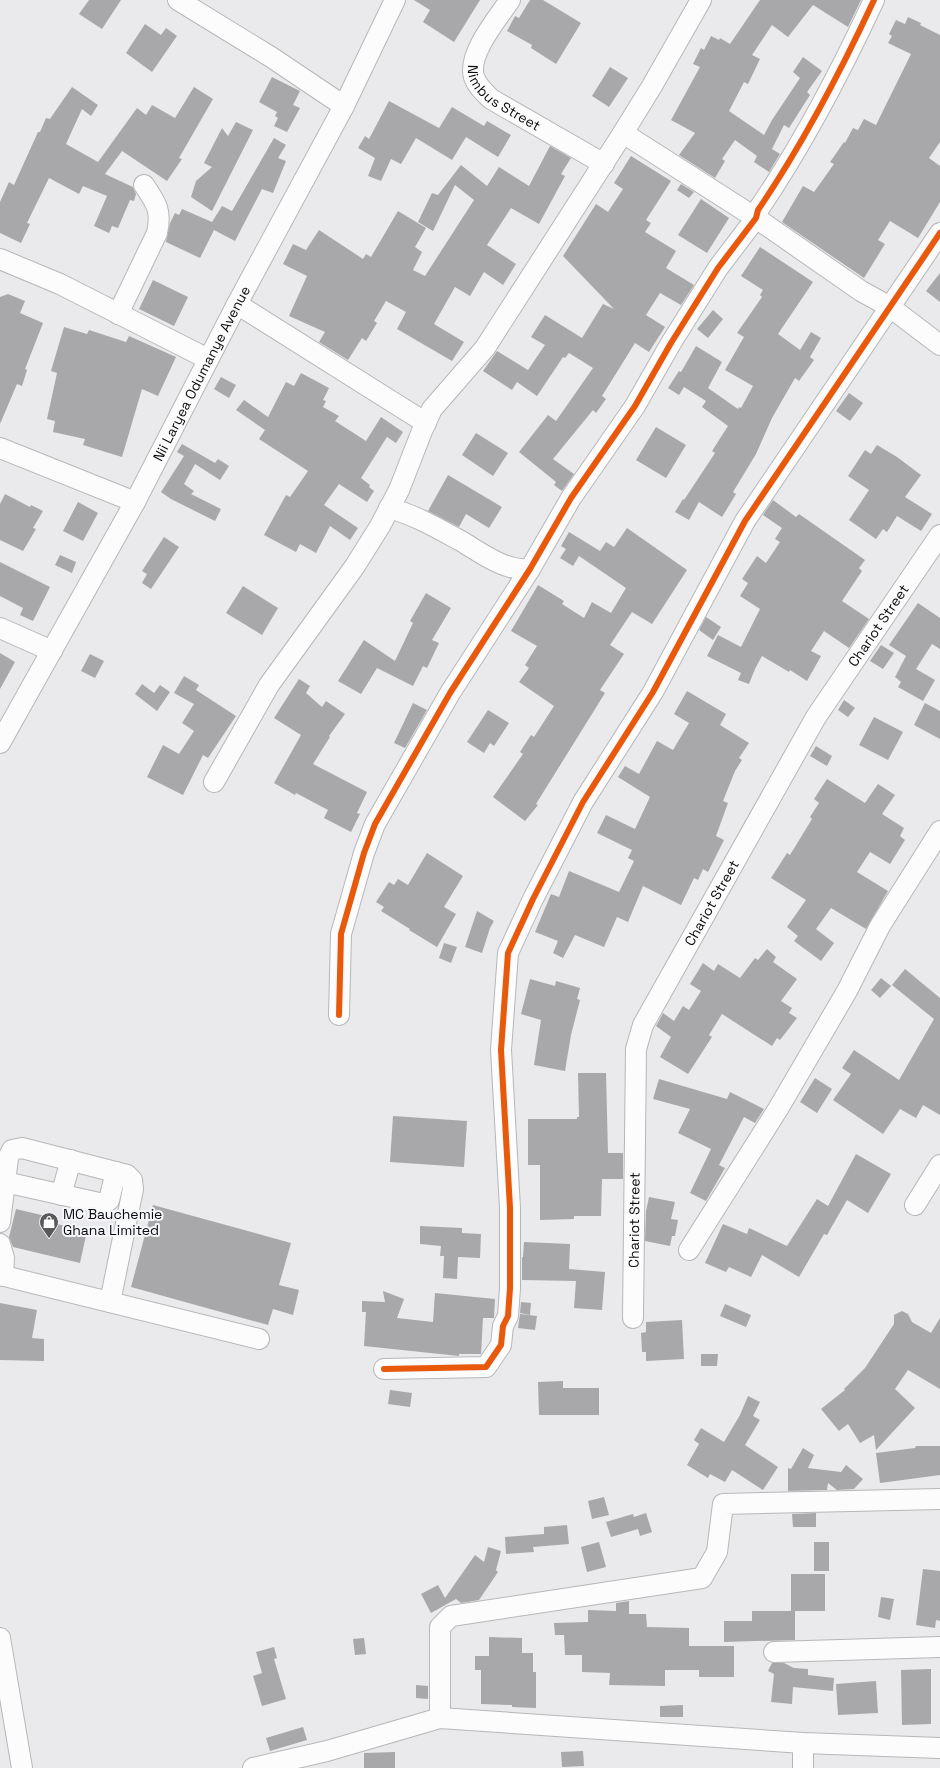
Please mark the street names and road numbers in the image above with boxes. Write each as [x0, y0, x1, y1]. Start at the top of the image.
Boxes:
street label: Nimbus Street [464, 65, 544, 135]
street label: Nii Laryea Odumanye Avenue [149, 283, 254, 464]
street label: Chariot Street [844, 581, 913, 670]
street label: Chariot Street [680, 857, 743, 949]
street label: Chariot Street [625, 1172, 644, 1268]

